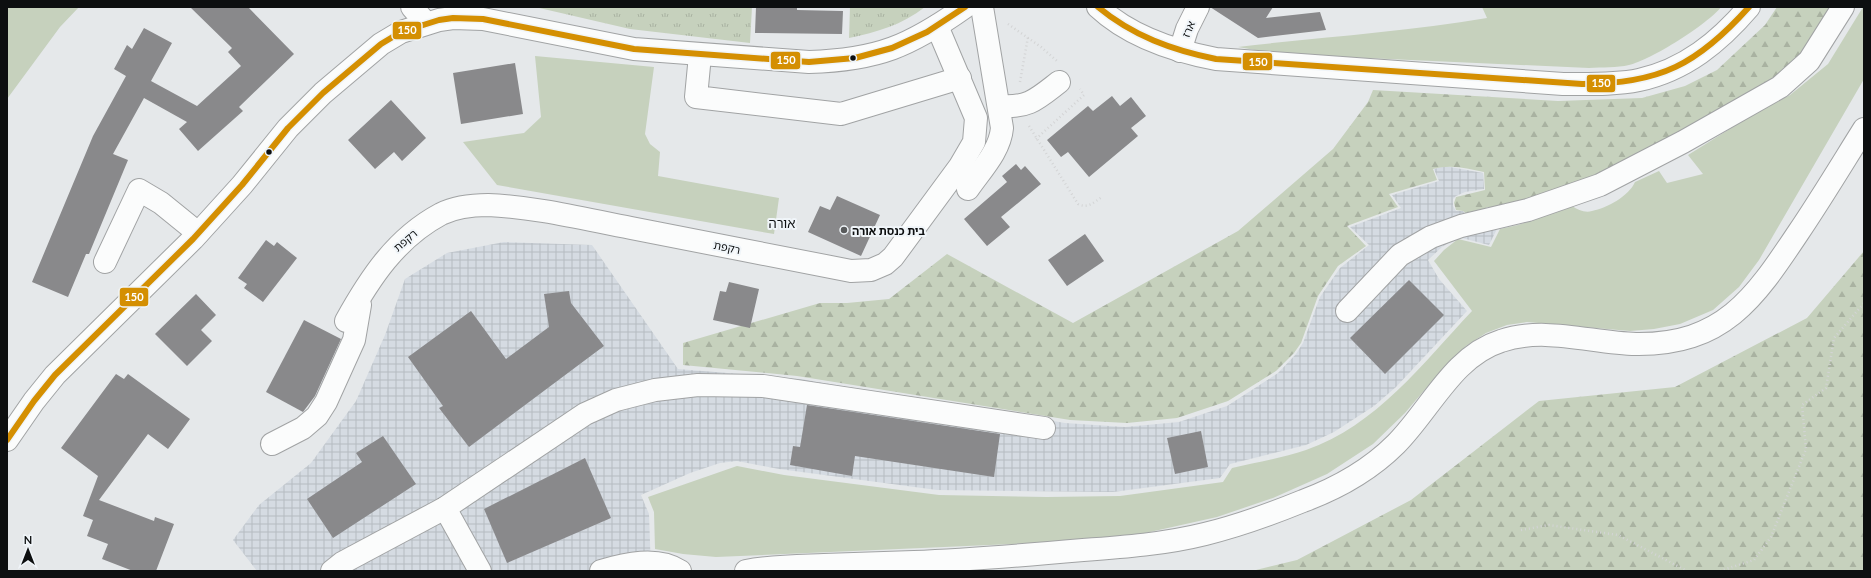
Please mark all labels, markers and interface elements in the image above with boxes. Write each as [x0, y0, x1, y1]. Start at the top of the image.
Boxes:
street label: ארז [1179, 19, 1197, 39]
line badge: 150 [392, 21, 422, 40]
text: 150 [397, 23, 417, 36]
line badge: 150 [770, 51, 801, 70]
line badge: 150 [1242, 52, 1273, 71]
text: 150 [776, 53, 796, 66]
unlabelled marker [848, 53, 858, 63]
text: 150 [1248, 55, 1268, 68]
line badge: 150 [1586, 74, 1616, 93]
text: 150 [1591, 76, 1611, 89]
unlabelled marker [264, 147, 274, 157]
district label: אורה [769, 215, 795, 231]
place label: בית כנסת אורה [852, 224, 926, 237]
marker: בית כנסת אורה [839, 225, 849, 235]
street label: רקפת [391, 226, 419, 254]
street label: רקפת [713, 238, 741, 256]
line badge: 150 [119, 287, 149, 307]
text: 150 [124, 290, 144, 303]
north arrow [8, 530, 48, 570]
text: N [24, 533, 32, 546]

